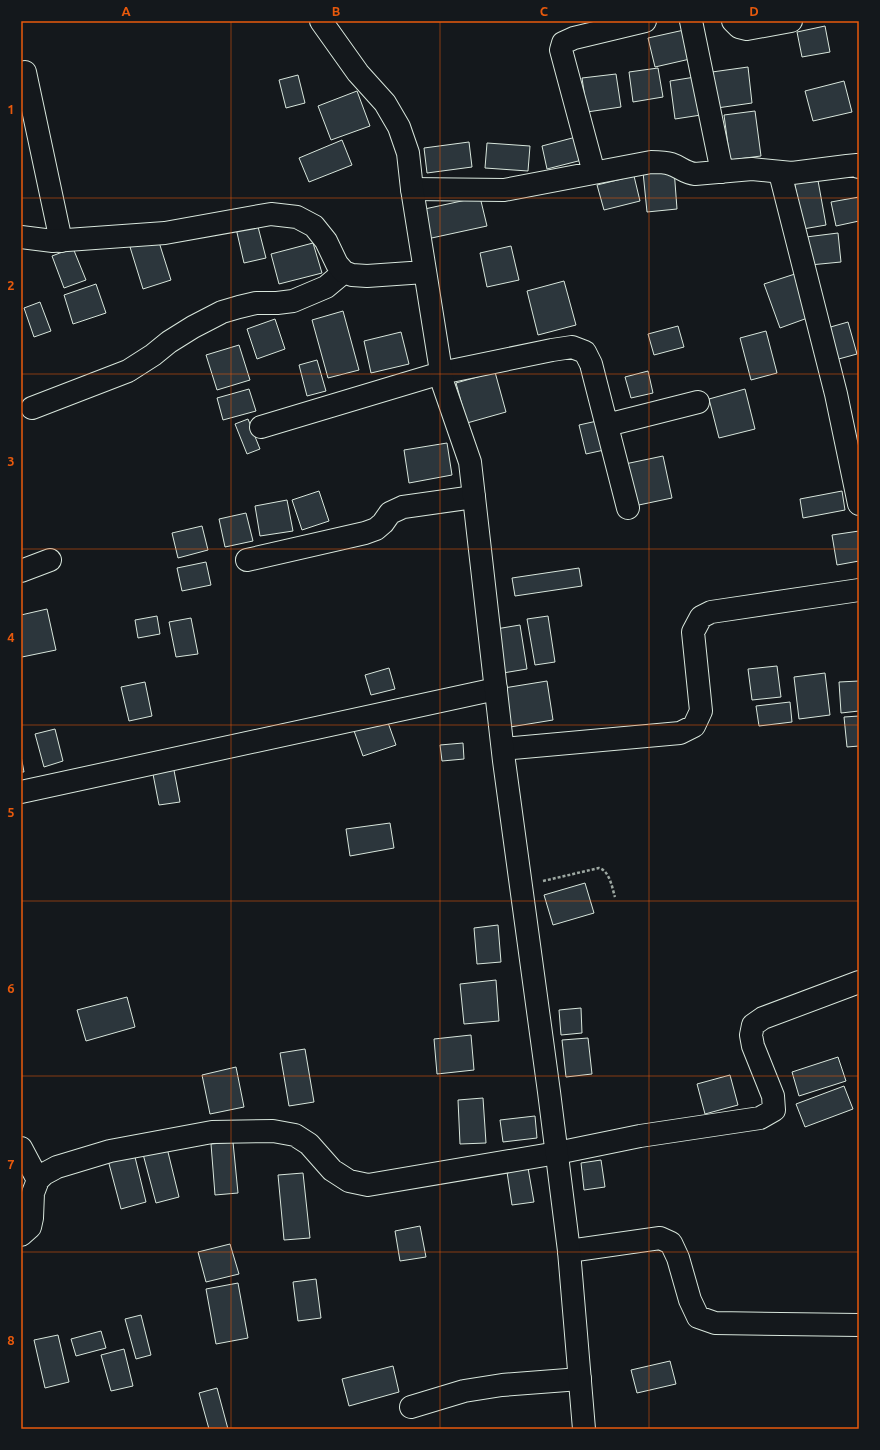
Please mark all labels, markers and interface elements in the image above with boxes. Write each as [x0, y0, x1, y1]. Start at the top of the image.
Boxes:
text: A [121, 4, 131, 18]
text: B [332, 4, 341, 18]
text: C [540, 4, 549, 18]
text: D [749, 4, 759, 18]
text: 1 [7, 102, 15, 116]
text: 2 [7, 278, 15, 292]
text: 3 [7, 454, 15, 468]
text: 4 [7, 630, 15, 644]
text: 5 [7, 805, 15, 819]
text: 6 [7, 981, 15, 995]
text: 7 [7, 1157, 15, 1171]
text: 8 [7, 1333, 15, 1347]

